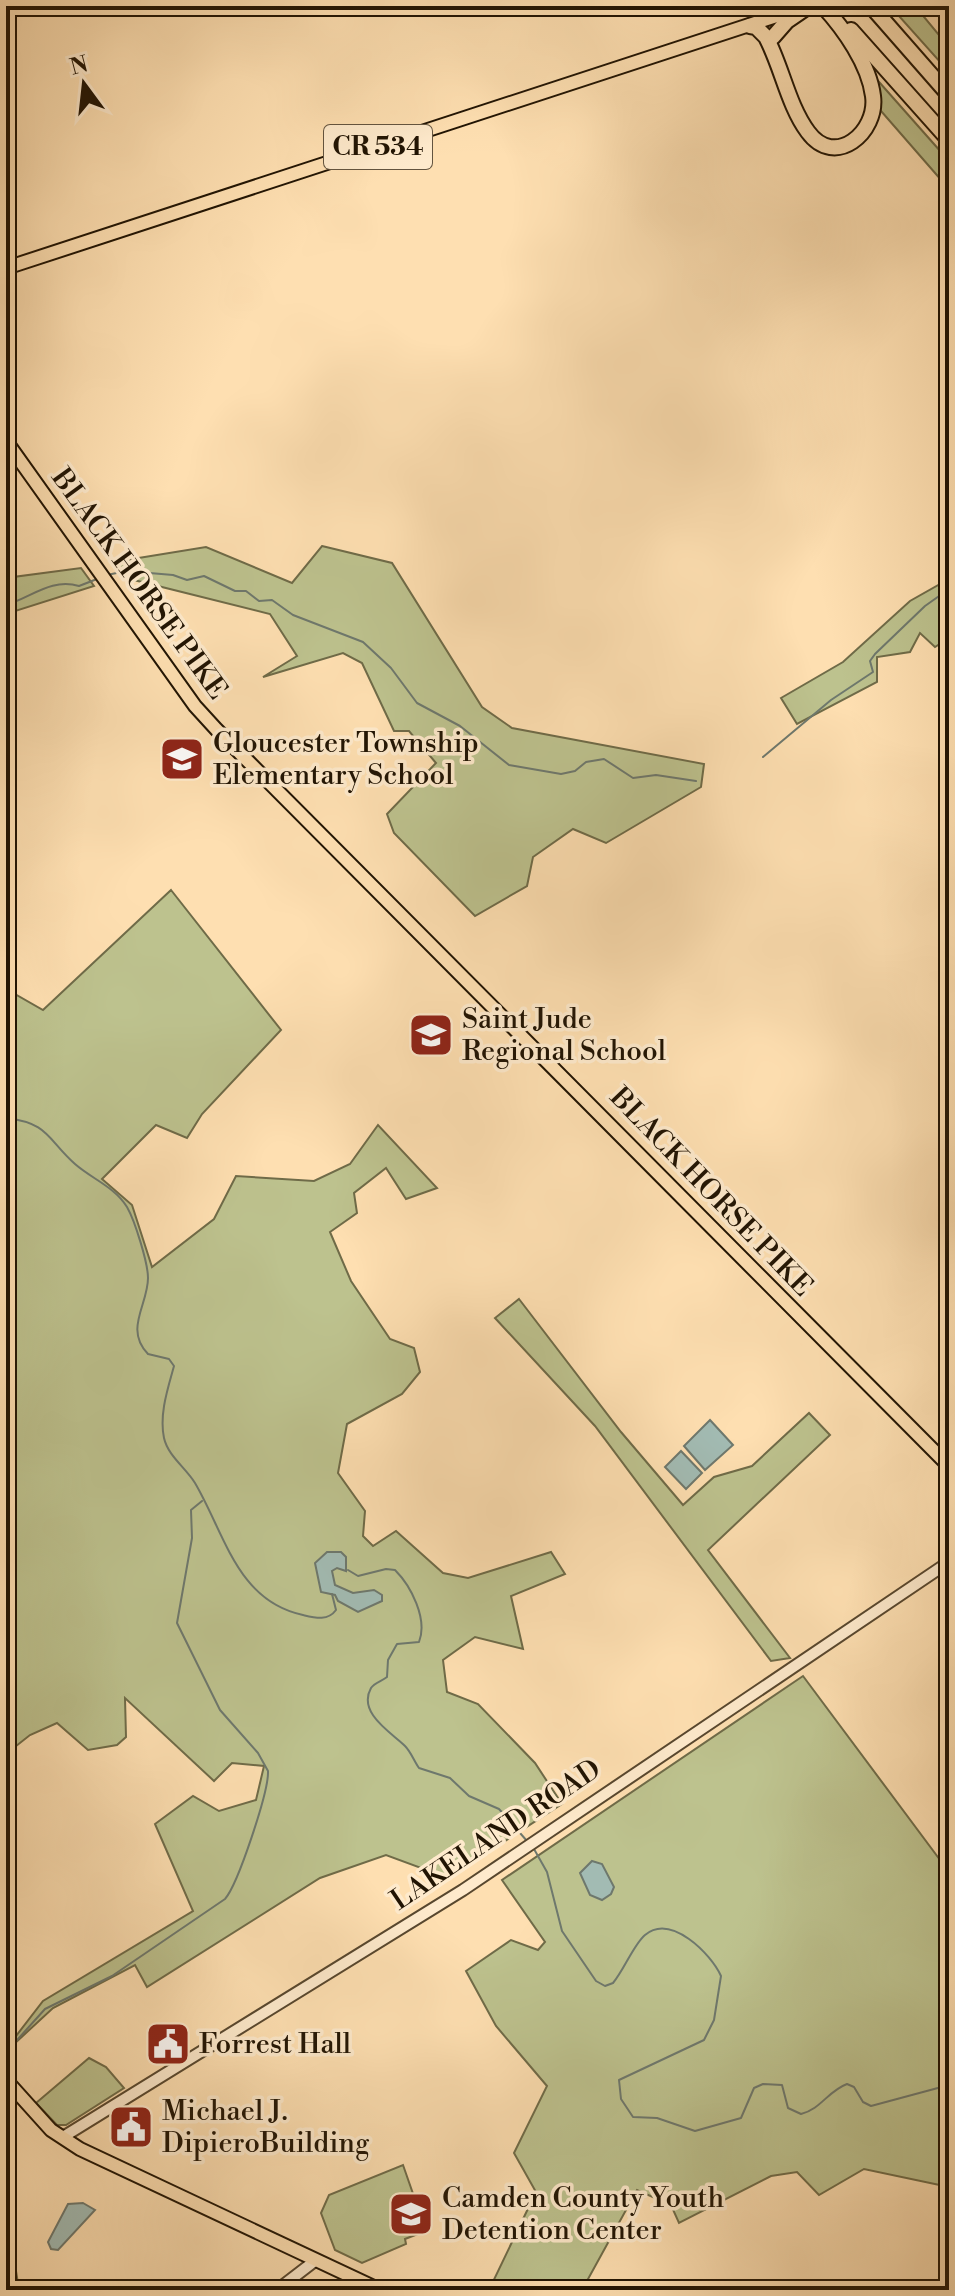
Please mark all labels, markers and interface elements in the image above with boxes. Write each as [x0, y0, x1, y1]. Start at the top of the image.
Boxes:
north arrow [44, 44, 124, 124]
text: N [67, 51, 92, 81]
road number: CR 534 [324, 125, 432, 169]
street label: BLACK HORSE PIKE [43, 461, 235, 706]
place label: Gloucester Township Elementary School [213, 726, 479, 793]
school or university icon: Gloucester Township Elementary School [158, 735, 206, 783]
place label: Saint Jude Regional School [462, 1002, 666, 1069]
school or university icon: Saint Jude Regional School [407, 1011, 455, 1059]
street label: BLACK HORSE PIKE [601, 1079, 820, 1304]
street label: LAKELAND ROAD [384, 1752, 608, 1918]
public building icon: Forrest Hall [144, 2020, 192, 2068]
place label: Forrest Hall [199, 2027, 351, 2062]
place label: Michael J. DipieroBuilding [162, 2094, 370, 2161]
public building icon: Michael J. DipieroBuilding [107, 2103, 155, 2151]
place label: Camden County Youth Detention Center [442, 2181, 725, 2248]
school or university icon: Camden County Youth Detention Center [387, 2190, 435, 2238]

